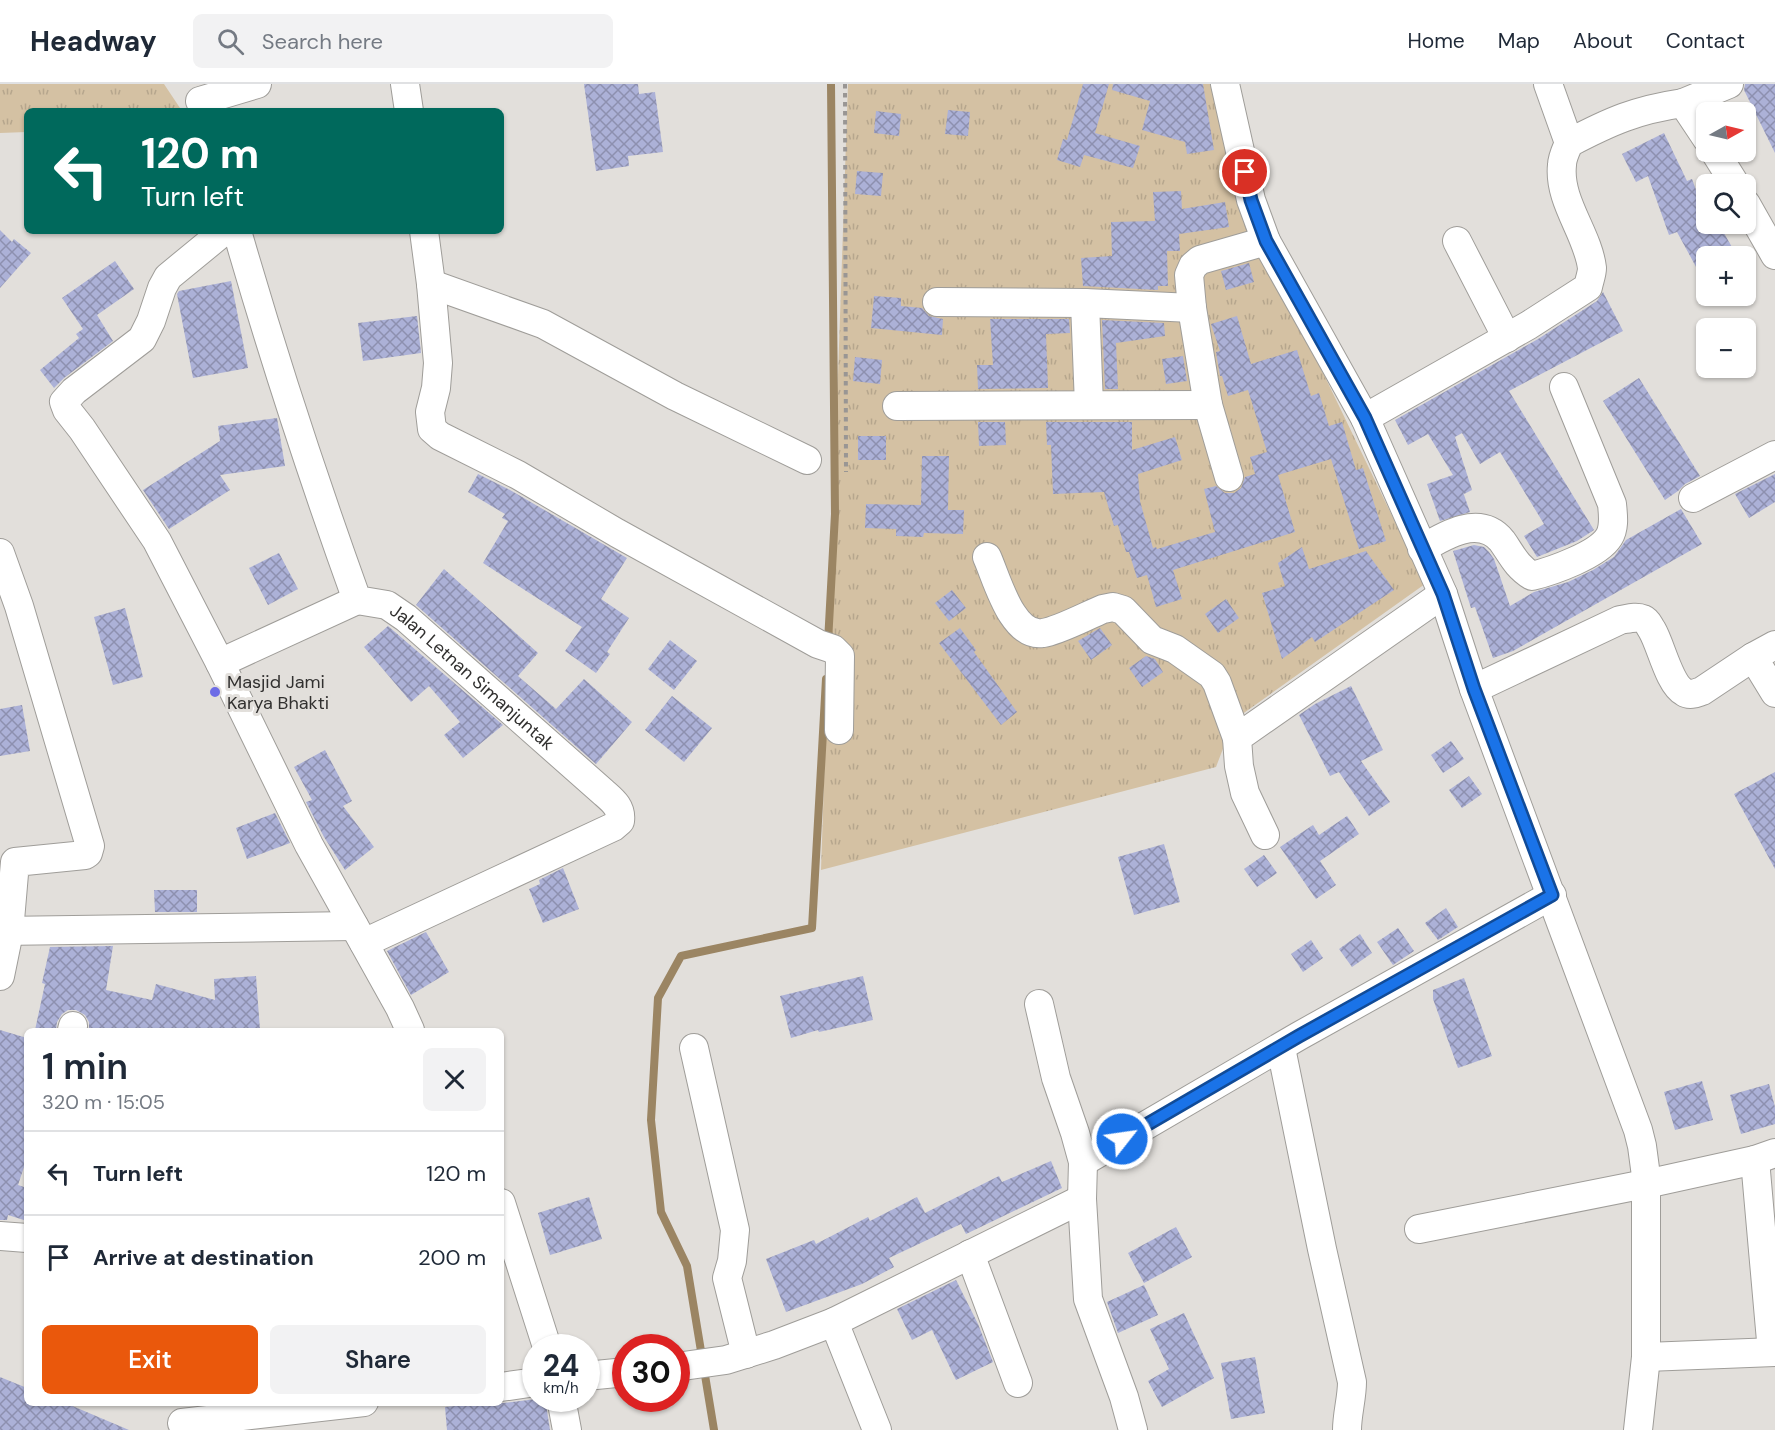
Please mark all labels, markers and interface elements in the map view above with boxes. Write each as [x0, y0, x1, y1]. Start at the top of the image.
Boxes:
search box [193, 14, 613, 68]
text: Headway [30, 23, 157, 60]
icon: search [214, 25, 247, 58]
text: Search here [262, 27, 383, 56]
text: Home [1407, 27, 1465, 55]
text: Map [1498, 27, 1540, 55]
text: About [1573, 27, 1633, 55]
text: Contact [1666, 27, 1745, 55]
north arrow [1696, 102, 1756, 162]
map controls [1696, 102, 1756, 378]
text: 120 m [141, 126, 259, 181]
icon: left [42, 132, 120, 210]
pin [1219, 146, 1270, 197]
icon: arrive [1228, 155, 1261, 188]
button: search [1696, 174, 1756, 234]
text: Turn left [141, 179, 244, 214]
button: + [1696, 246, 1756, 306]
button: − [1696, 318, 1756, 378]
street label: Jalan Letnan Simanjuntak [385, 598, 559, 755]
place label: Masjid Jami Karya Bhakti [227, 670, 329, 715]
marker: Masjid Jami Karya Bhakti [208, 685, 222, 699]
text: 1 min [42, 1043, 128, 1090]
button: close [423, 1048, 486, 1111]
text: 320 m · 15:05 [42, 1089, 165, 1115]
position arrow [1090, 1107, 1154, 1171]
icon: left [42, 1157, 75, 1190]
text: Turn left [93, 1159, 183, 1188]
text: 120 m [426, 1159, 486, 1188]
icon: arrive [42, 1241, 75, 1274]
text: Arrive at destination [93, 1243, 314, 1272]
text: 200 m [418, 1243, 486, 1272]
button: Exit [42, 1325, 258, 1394]
button: Share [270, 1325, 486, 1394]
speed limit sign: 30 [612, 1334, 690, 1412]
text: 24 [543, 1346, 579, 1385]
text: km/h [543, 1378, 579, 1398]

